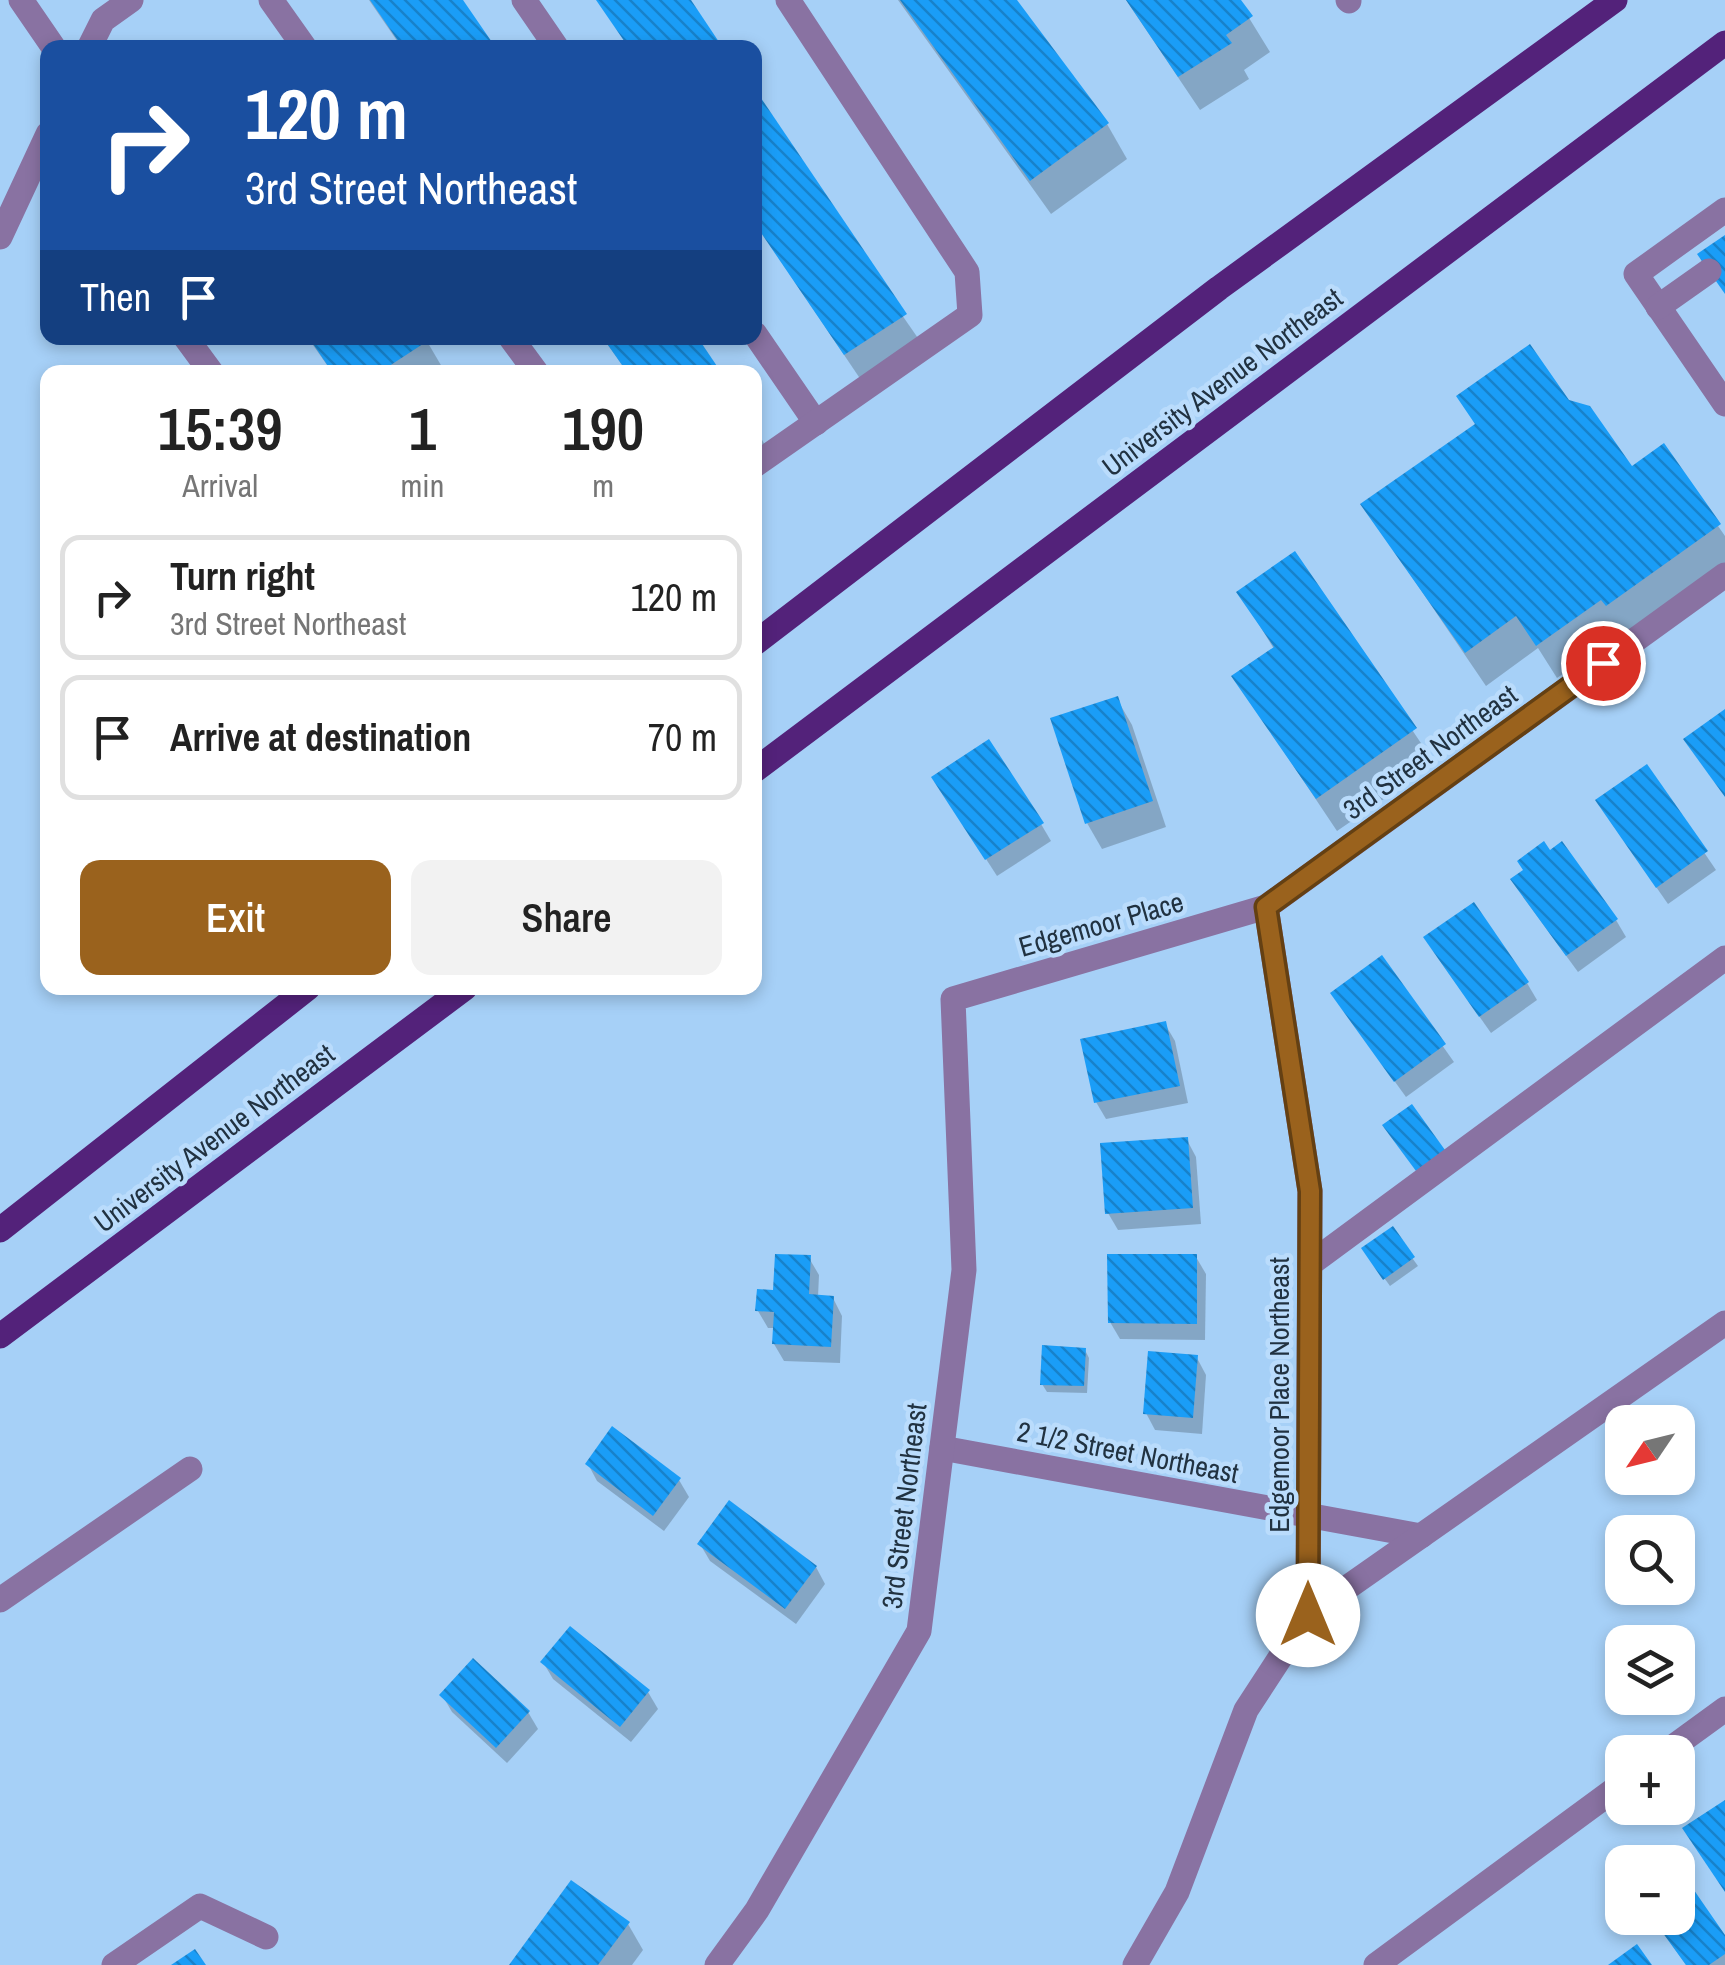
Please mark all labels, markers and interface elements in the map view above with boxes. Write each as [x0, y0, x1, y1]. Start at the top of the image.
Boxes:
text: 120 m [245, 67, 408, 161]
icon: right [80, 80, 210, 210]
text: 3rd Street Northeast [245, 157, 577, 218]
icon: arrive [171, 270, 226, 325]
text: Then [80, 272, 151, 323]
street label: University Avenue Northeast [1094, 279, 1350, 485]
text: 15:39 [158, 388, 283, 469]
text: 1 [409, 388, 436, 469]
text: 190 [562, 388, 644, 469]
text: Arrival [182, 464, 258, 507]
text: min [401, 464, 444, 507]
text: m [592, 464, 614, 507]
text: Turn right [170, 551, 315, 602]
icon: right [85, 570, 140, 625]
text: 120 m [630, 572, 717, 623]
text: 3rd Street Northeast [170, 602, 406, 645]
pin [1561, 621, 1646, 706]
icon: arrive [1576, 636, 1631, 691]
street label: 3rd Street Northeast [1335, 676, 1525, 828]
icon: arrive [85, 710, 140, 765]
text: Arrive at destination [170, 712, 471, 763]
text: 70 m [648, 712, 717, 763]
button: Exit [80, 860, 391, 975]
button: Share [411, 860, 722, 975]
street label: Edgemoor Place [1014, 882, 1188, 966]
street label: University Avenue Northeast [86, 1035, 342, 1241]
street label: Edgemoor Place Northeast [1260, 1257, 1298, 1533]
street label: 3rd Street Northeast [873, 1401, 935, 1611]
north arrow [1605, 1405, 1695, 1495]
map controls [1605, 1405, 1695, 1935]
street label: 2 1/2 Street Northeast [1014, 1412, 1242, 1492]
button: search [1605, 1515, 1695, 1605]
position arrow [1256, 1563, 1360, 1667]
button: layers [1605, 1625, 1695, 1715]
button: + [1605, 1735, 1695, 1825]
button: − [1605, 1845, 1695, 1935]

